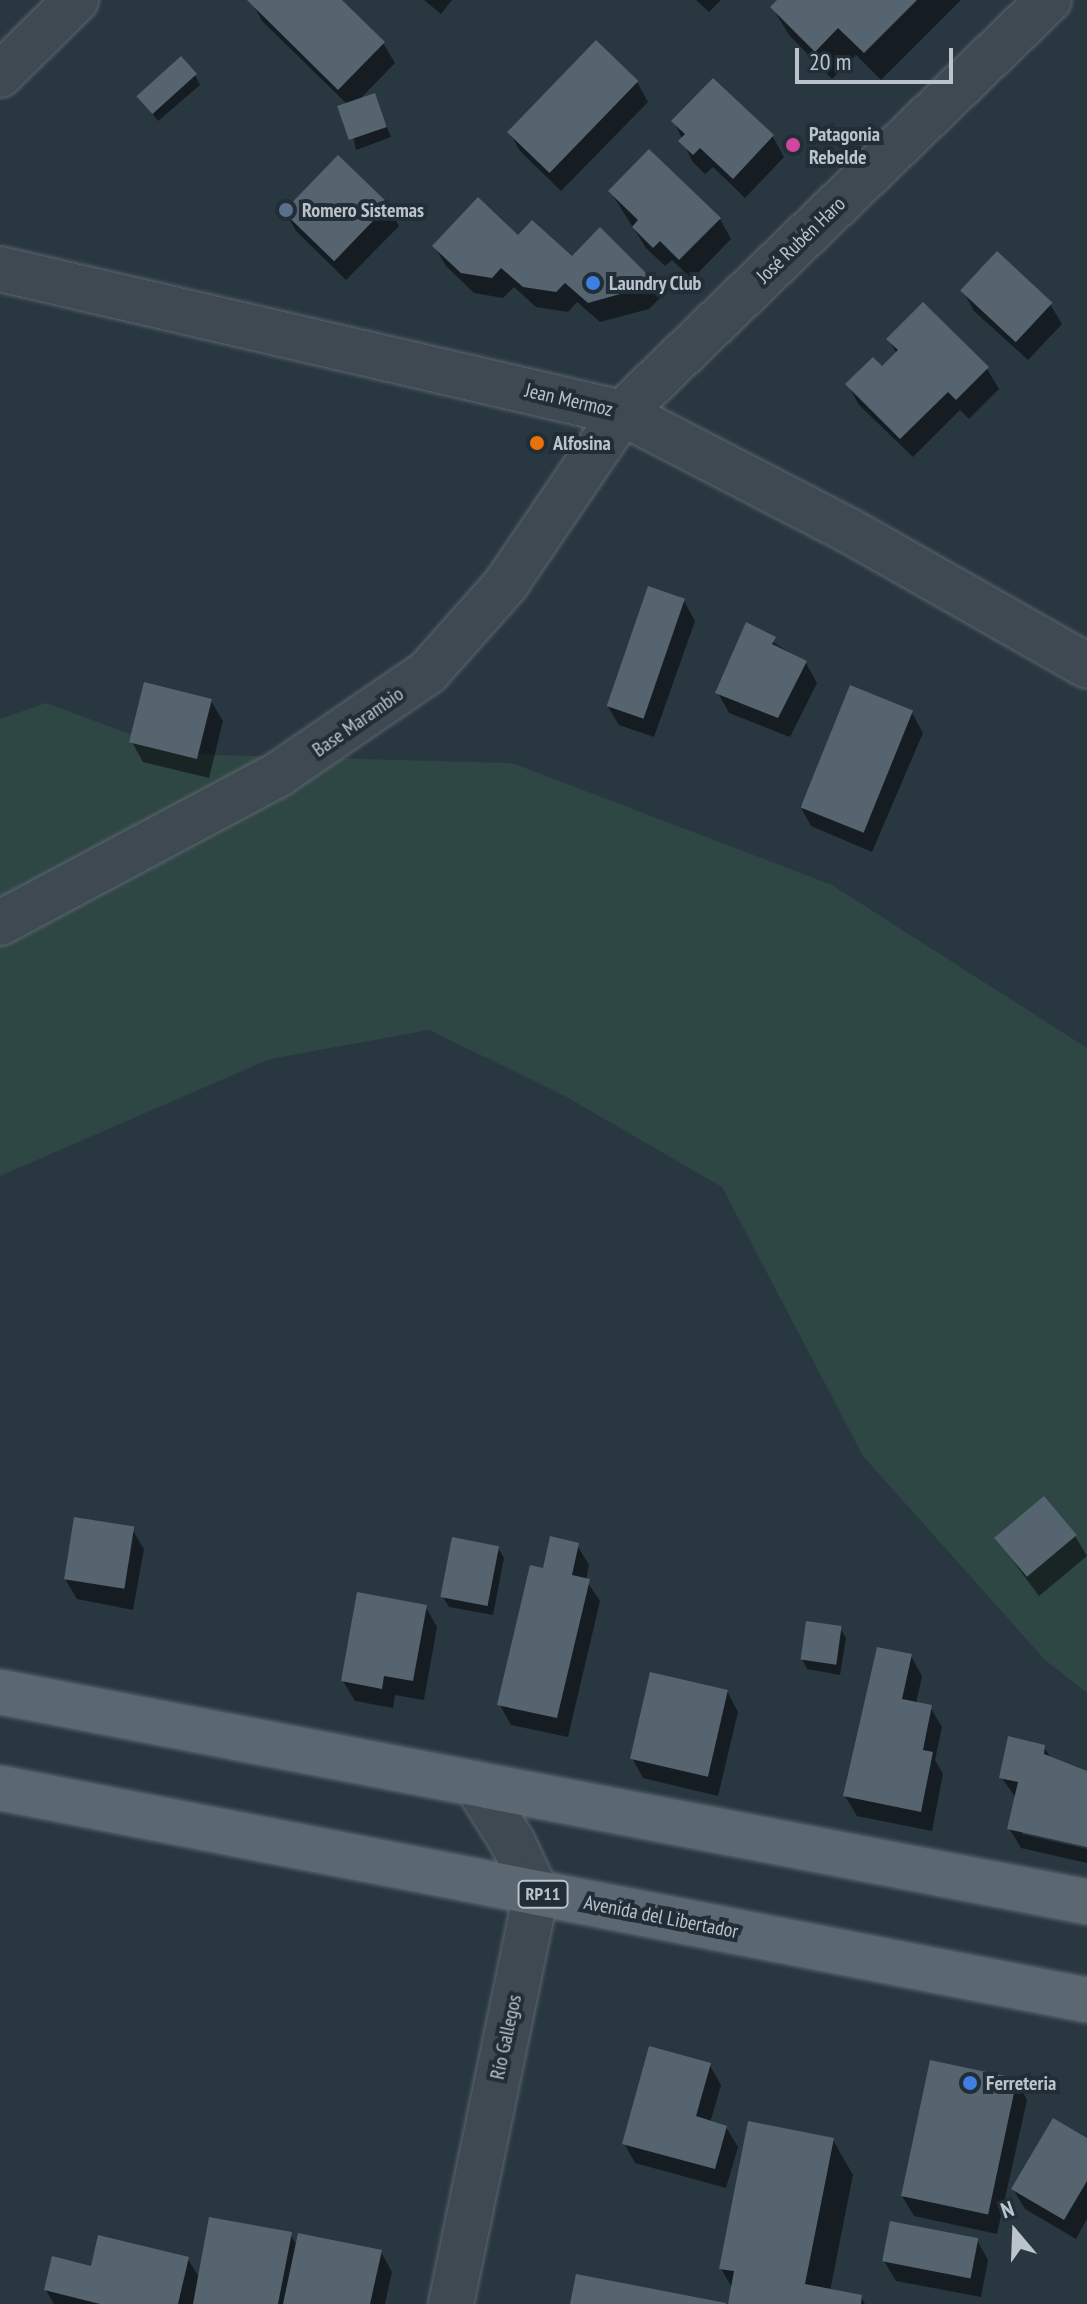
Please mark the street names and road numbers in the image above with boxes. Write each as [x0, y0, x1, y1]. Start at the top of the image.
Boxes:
street label: José Rubén Haro [752, 192, 850, 288]
street label: Jean Mermoz [523, 378, 615, 422]
street label: Base Marambio [308, 682, 408, 762]
road number: RP11 [517, 1880, 569, 1908]
street label: Avenida del Libertador [582, 1890, 740, 1944]
street label: Río Gallegos [485, 1992, 527, 2082]

